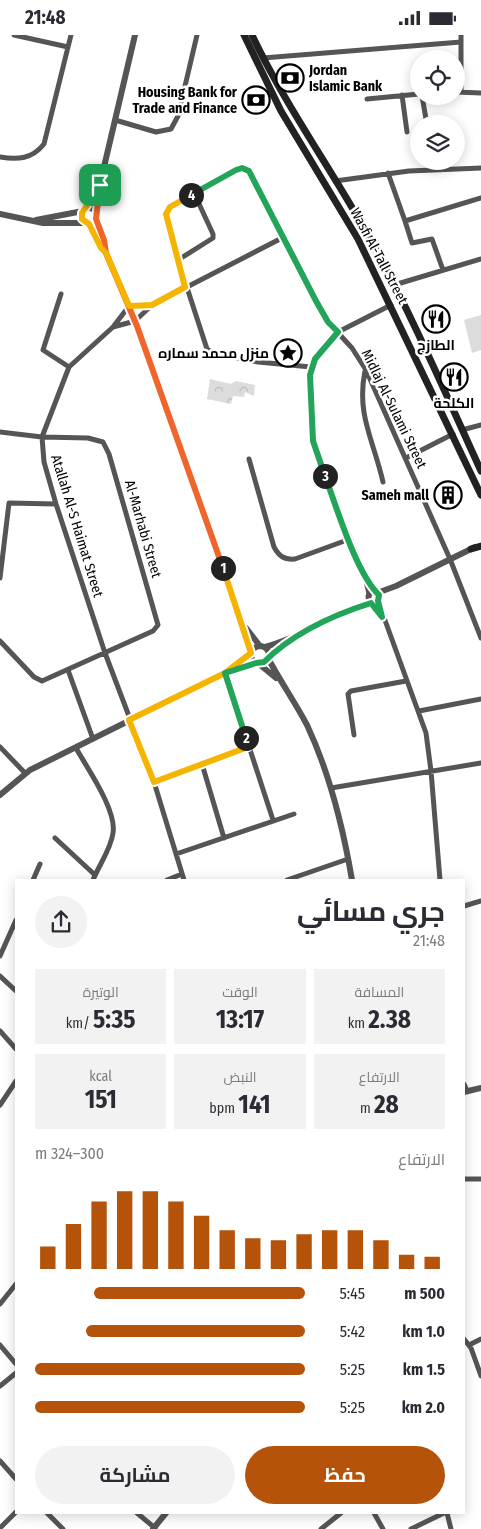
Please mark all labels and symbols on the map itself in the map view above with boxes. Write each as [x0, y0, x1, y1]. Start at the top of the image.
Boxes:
place label: Jordan Islamic Bank [308, 62, 383, 95]
bank icon: Jordan Islamic Bank [275, 63, 305, 93]
place label: Housing Bank for Trade and Finance [132, 84, 238, 117]
bank icon: Housing Bank for Trade and Finance [241, 85, 271, 115]
pin [79, 164, 121, 206]
pin: 4 [178, 183, 204, 207]
street label: Wasfi Al-Tall Street [347, 205, 412, 307]
restaurant icon: الطازج [421, 304, 451, 334]
place label: الطازج [417, 337, 455, 355]
place icon: منزل محمد سماره [273, 338, 303, 368]
place label: منزل محمد سماره [158, 345, 269, 362]
street label: Midlaj Al-Sulami Street [358, 347, 430, 472]
restaurant icon: الكلحة [439, 362, 469, 392]
place label: الكلحة [434, 395, 474, 412]
street label: Atallah Al-S Haimat Street [47, 453, 107, 600]
pin: 3 [312, 463, 338, 489]
street label: Al-Marhabi Street [121, 478, 165, 580]
building icon: Sameh mall [433, 480, 463, 510]
place label: Sameh mall [362, 487, 429, 504]
pin: 1 [210, 555, 236, 581]
pin: 2 [234, 725, 258, 751]

